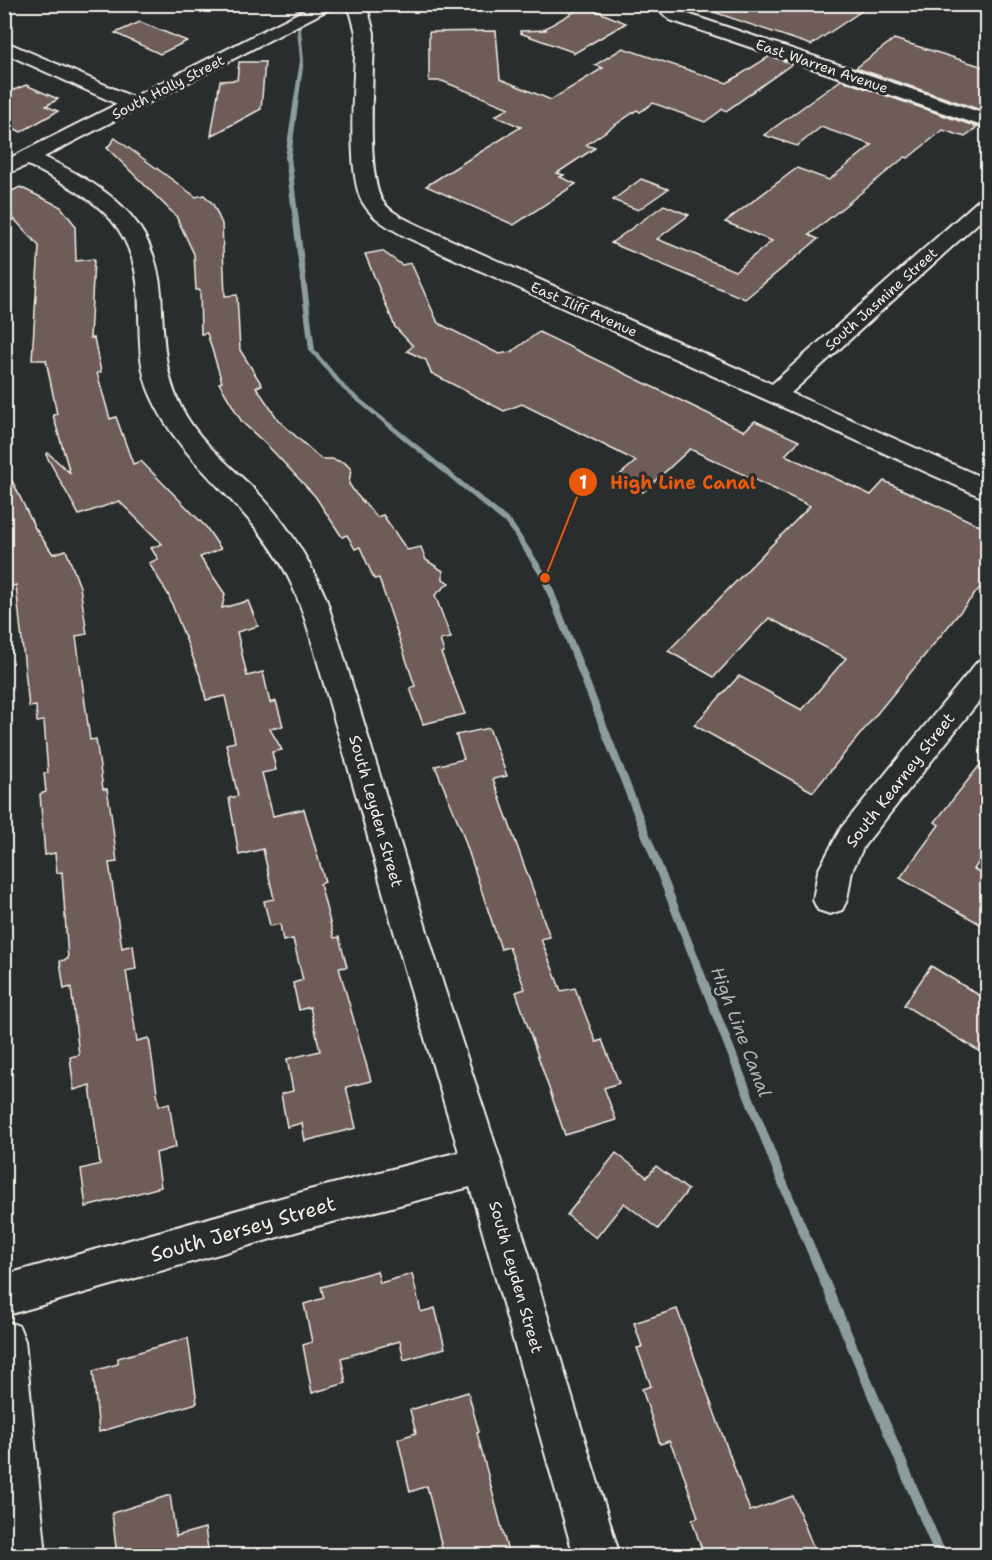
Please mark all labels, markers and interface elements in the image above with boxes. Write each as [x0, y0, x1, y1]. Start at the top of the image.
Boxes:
street label: East Warren Avenue [754, 35, 891, 97]
street label: South Holly Street [109, 51, 227, 123]
street label: South Jasmine Street [821, 244, 941, 354]
street label: East Iliff Avenue [528, 277, 640, 341]
callout: High Line Canal [568, 464, 768, 500]
text: 1 [579, 471, 587, 495]
text: High Line Canal [610, 471, 756, 495]
street label: South Kearney Street [841, 708, 959, 852]
street label: South Leyden Street [344, 732, 408, 890]
water label: High Line Canal [705, 963, 777, 1101]
street label: South Jersey Street [147, 1190, 339, 1268]
street label: South Leyden Street [484, 1198, 548, 1356]

